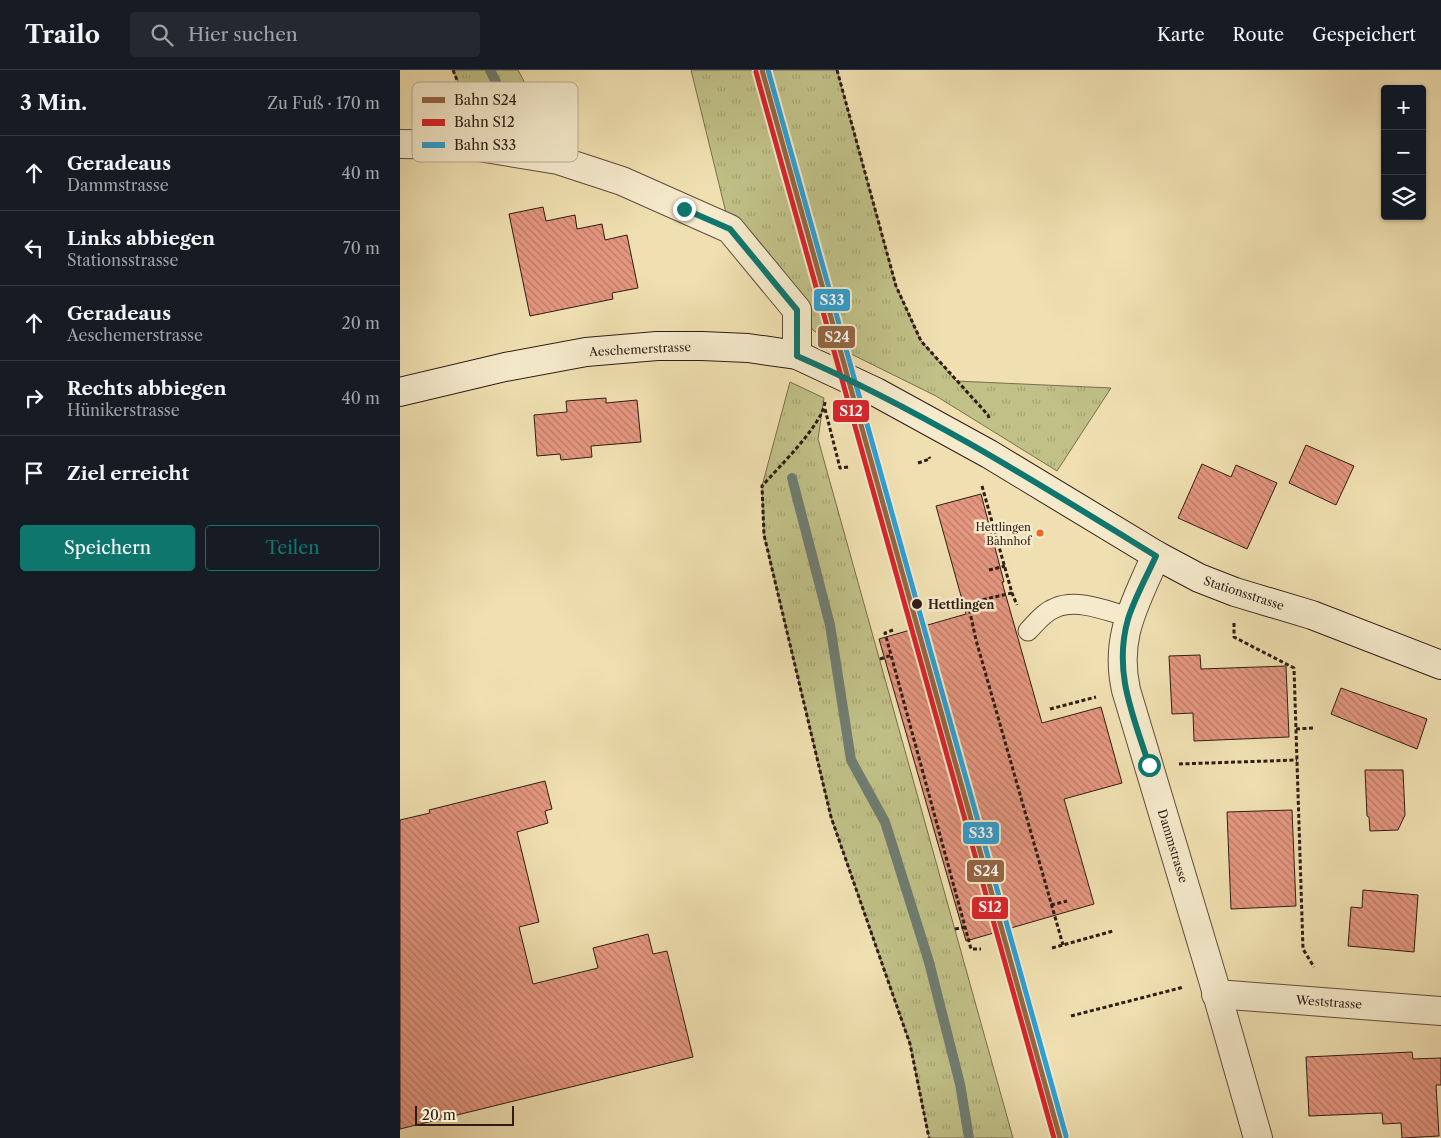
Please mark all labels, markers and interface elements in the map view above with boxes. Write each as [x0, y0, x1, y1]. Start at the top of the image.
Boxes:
search box [130, 12, 480, 57]
text: Trailo [25, 20, 100, 49]
icon: search [148, 21, 176, 49]
text: Hier suchen [188, 23, 298, 46]
text: Karte [1157, 24, 1205, 46]
text: Route [1233, 24, 1284, 46]
text: Gespeichert [1312, 24, 1416, 46]
legend [412, 82, 578, 162]
map controls [1381, 85, 1426, 220]
button: + [1381, 85, 1426, 130]
text: 3 Min. [20, 90, 87, 115]
text: Bahn S24 [454, 91, 517, 109]
text: Zu Fuß · 170 m [267, 93, 380, 113]
text: Bahn S12 [454, 113, 515, 131]
button: − [1381, 130, 1426, 175]
text: Bahn S33 [454, 136, 516, 154]
text: Geradeaus [67, 152, 171, 175]
icon: ahead [20, 159, 48, 187]
text: 40 m [341, 163, 380, 183]
text: Dammstrasse [67, 175, 169, 195]
button: layers [1381, 175, 1426, 220]
route end [673, 198, 696, 221]
text: Links abbiegen [67, 227, 215, 250]
icon: left [20, 234, 48, 262]
text: 70 m [343, 238, 380, 258]
text: Stationsstrasse [67, 250, 179, 270]
line badge: S33 [813, 288, 851, 312]
text: S33 [820, 291, 844, 309]
text: Geradeaus [67, 302, 171, 325]
icon: ahead [20, 309, 48, 337]
text: 20 m [341, 313, 380, 333]
text: Aeschemerstrasse [67, 325, 203, 345]
line badge: S24 [817, 325, 856, 349]
text: S24 [824, 328, 850, 346]
street label: Aeschemerstrasse [588, 339, 692, 359]
text: Rechts abbiegen [67, 377, 227, 400]
icon: right [20, 384, 48, 412]
text: 40 m [341, 388, 380, 408]
line badge: S12 [832, 399, 870, 423]
text: Hünikerstrasse [67, 400, 180, 420]
text: S12 [839, 402, 863, 420]
icon: arrive [20, 459, 48, 487]
text: Ziel erreicht [67, 462, 189, 485]
place label: Hettlingen Bahnhof [976, 520, 1033, 548]
button: Speichern [20, 525, 195, 571]
button: Teilen [205, 525, 380, 571]
marker: Hettlingen Bahnhof [1035, 528, 1045, 538]
street label: Stationsstrasse [1202, 573, 1286, 613]
marker: Hettlingen [910, 597, 924, 611]
place label: Hettlingen [928, 597, 995, 612]
route start [1138, 754, 1161, 777]
street label: Dammstrasse [1155, 807, 1191, 885]
line badge: S33 [962, 821, 1000, 845]
text: S33 [969, 824, 993, 842]
line badge: S24 [966, 859, 1005, 883]
text: S24 [973, 862, 999, 880]
line badge: S12 [971, 896, 1009, 920]
text: S12 [978, 898, 1002, 916]
street label: Weststrasse [1294, 992, 1363, 1012]
scale bar [415, 1103, 514, 1126]
text: 20 m [422, 1106, 456, 1124]

